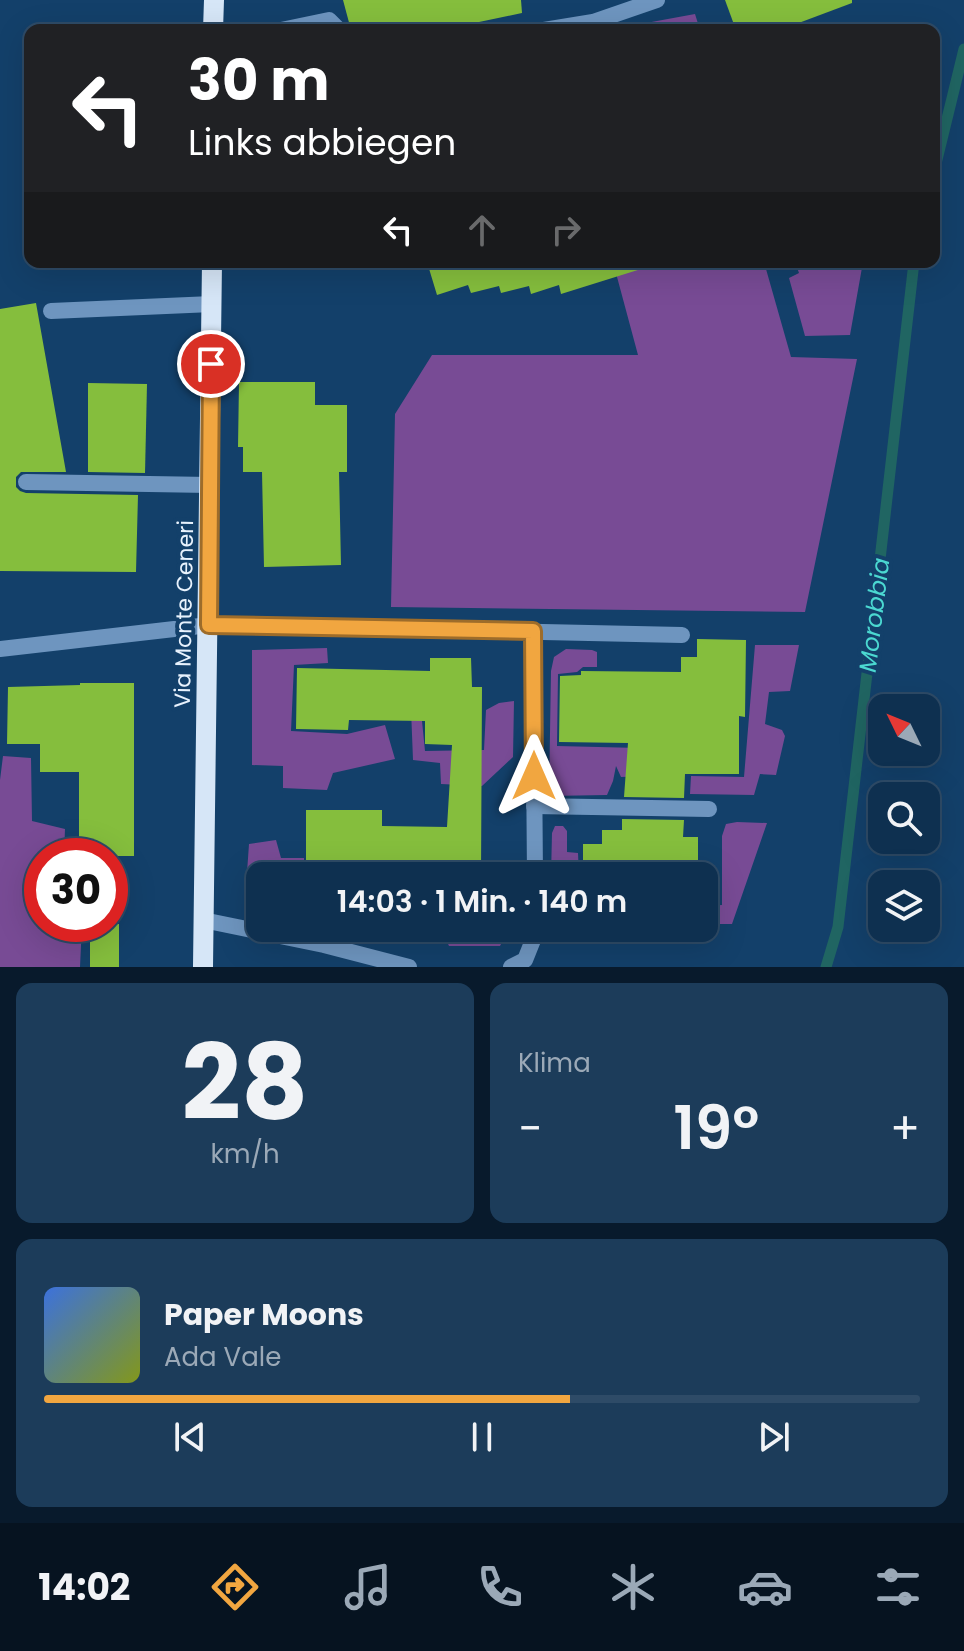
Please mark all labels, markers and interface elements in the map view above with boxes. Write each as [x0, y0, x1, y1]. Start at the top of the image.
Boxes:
text: 30 m [188, 41, 330, 120]
icon: left [56, 56, 160, 160]
text: Links abbiegen [188, 117, 456, 168]
icon: left [376, 208, 420, 252]
icon: ahead [460, 208, 504, 252]
icon: right [544, 208, 588, 252]
pin [177, 330, 245, 398]
icon: arrive [189, 342, 233, 386]
street label: Via Monte Ceneri [167, 520, 201, 708]
water label: Morobbia [851, 556, 897, 674]
north arrow [868, 694, 940, 766]
map controls [868, 694, 940, 942]
position arrow [492, 734, 576, 818]
button: search [868, 782, 940, 854]
speed limit sign: 30 [24, 838, 128, 942]
button: layers [868, 870, 940, 942]
text: 14:03 · 1 Min. · 140 m [337, 880, 627, 923]
text: 28 [182, 1010, 308, 1155]
text: Klima [518, 1045, 591, 1081]
text: 19° [673, 1086, 759, 1170]
text: − [518, 1098, 542, 1159]
text: + [890, 1098, 920, 1159]
text: km/h [210, 1136, 280, 1172]
text: Paper Moons [164, 1293, 364, 1336]
text: Ada Vale [164, 1339, 281, 1375]
icon: previous [168, 1415, 212, 1459]
icon: pause [460, 1415, 504, 1459]
icon: next [752, 1415, 796, 1459]
icon: directions [207, 1559, 263, 1615]
icon: music [340, 1559, 396, 1615]
icon: phone [472, 1559, 528, 1615]
icon: climate [605, 1559, 661, 1615]
icon: car [737, 1559, 793, 1615]
icon: filters [870, 1559, 926, 1615]
text: 14:02 [38, 1562, 130, 1613]

